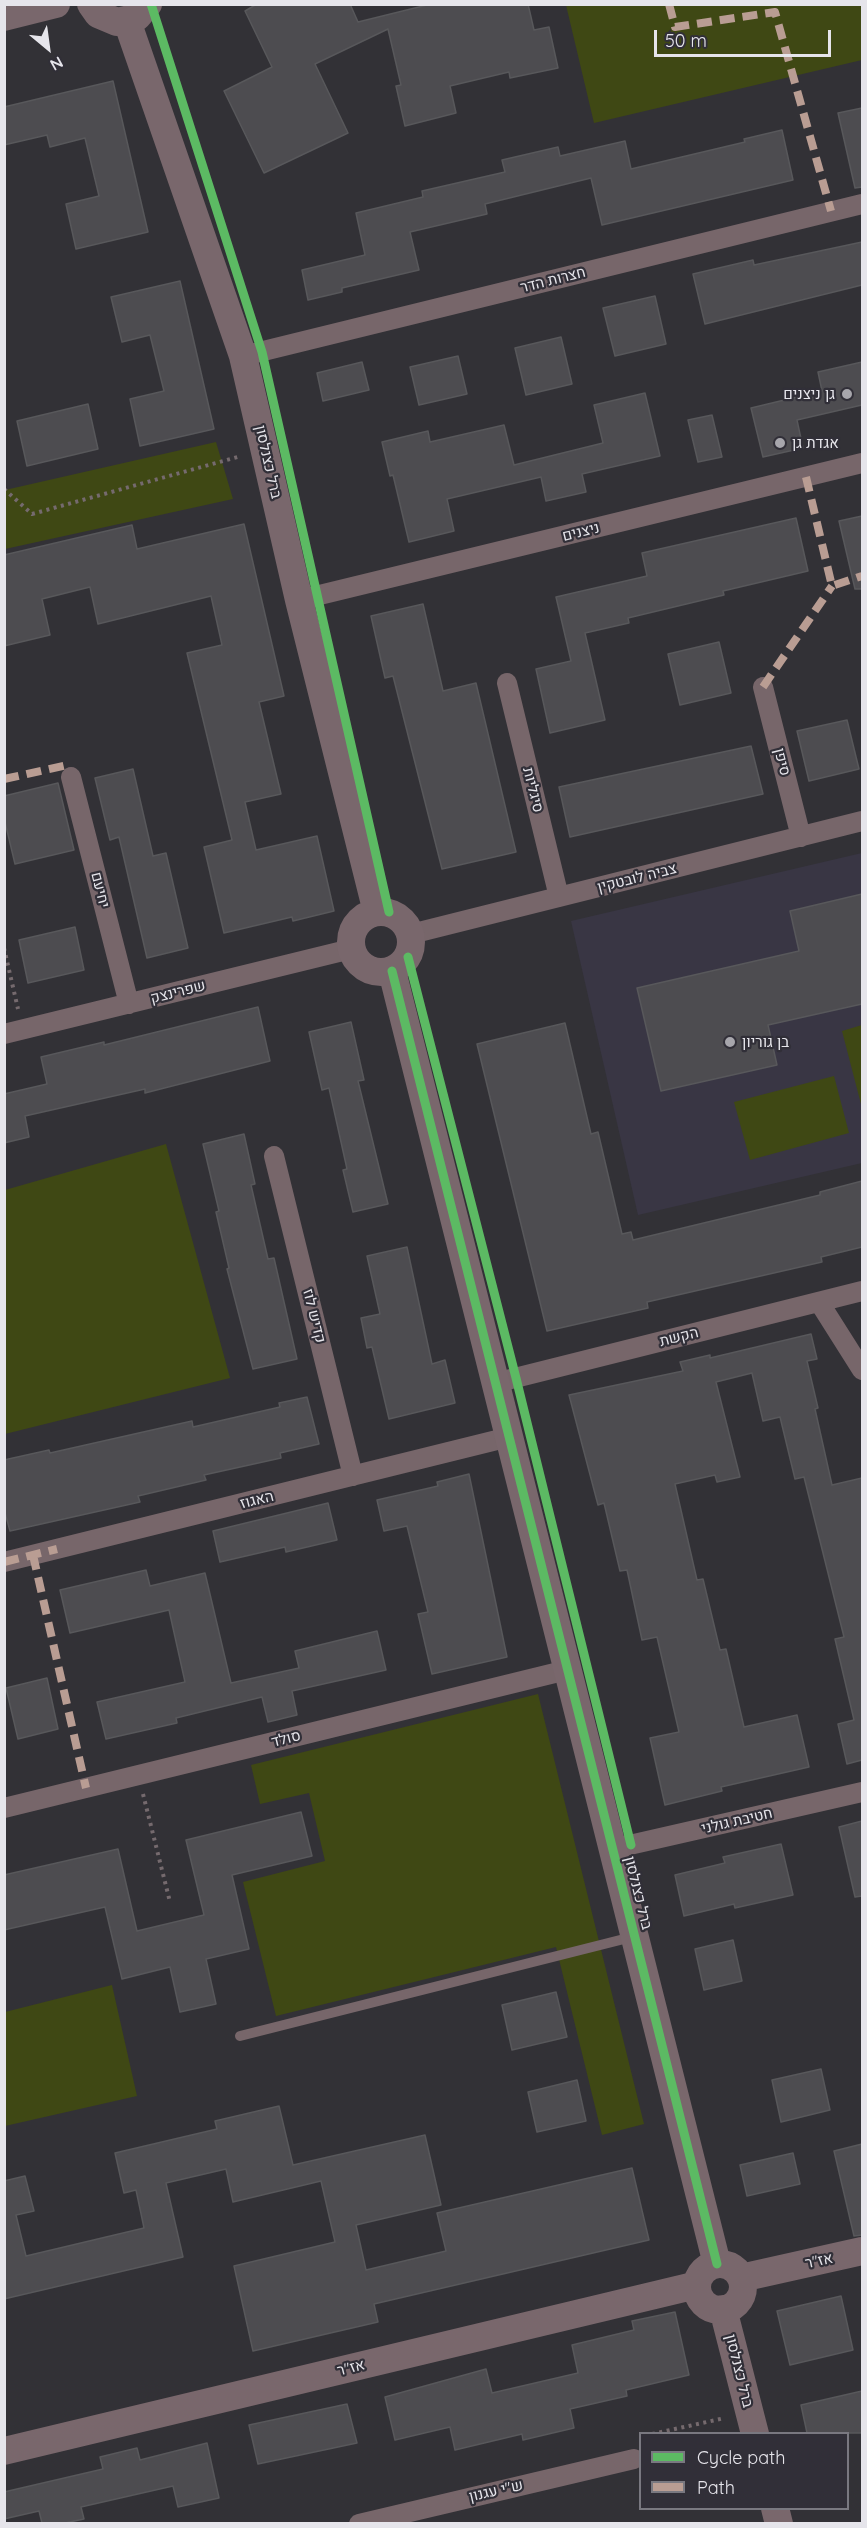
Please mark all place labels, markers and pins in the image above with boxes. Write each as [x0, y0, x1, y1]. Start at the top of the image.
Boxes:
place label: גן ניצנים [783, 385, 835, 403]
marker: גן ניצנים [840, 387, 854, 401]
place label: אגדת גן [792, 434, 839, 452]
marker: אגדת גן [773, 436, 787, 450]
place label: בן גוריון [742, 1033, 789, 1051]
marker: בן גוריון [723, 1035, 737, 1049]

